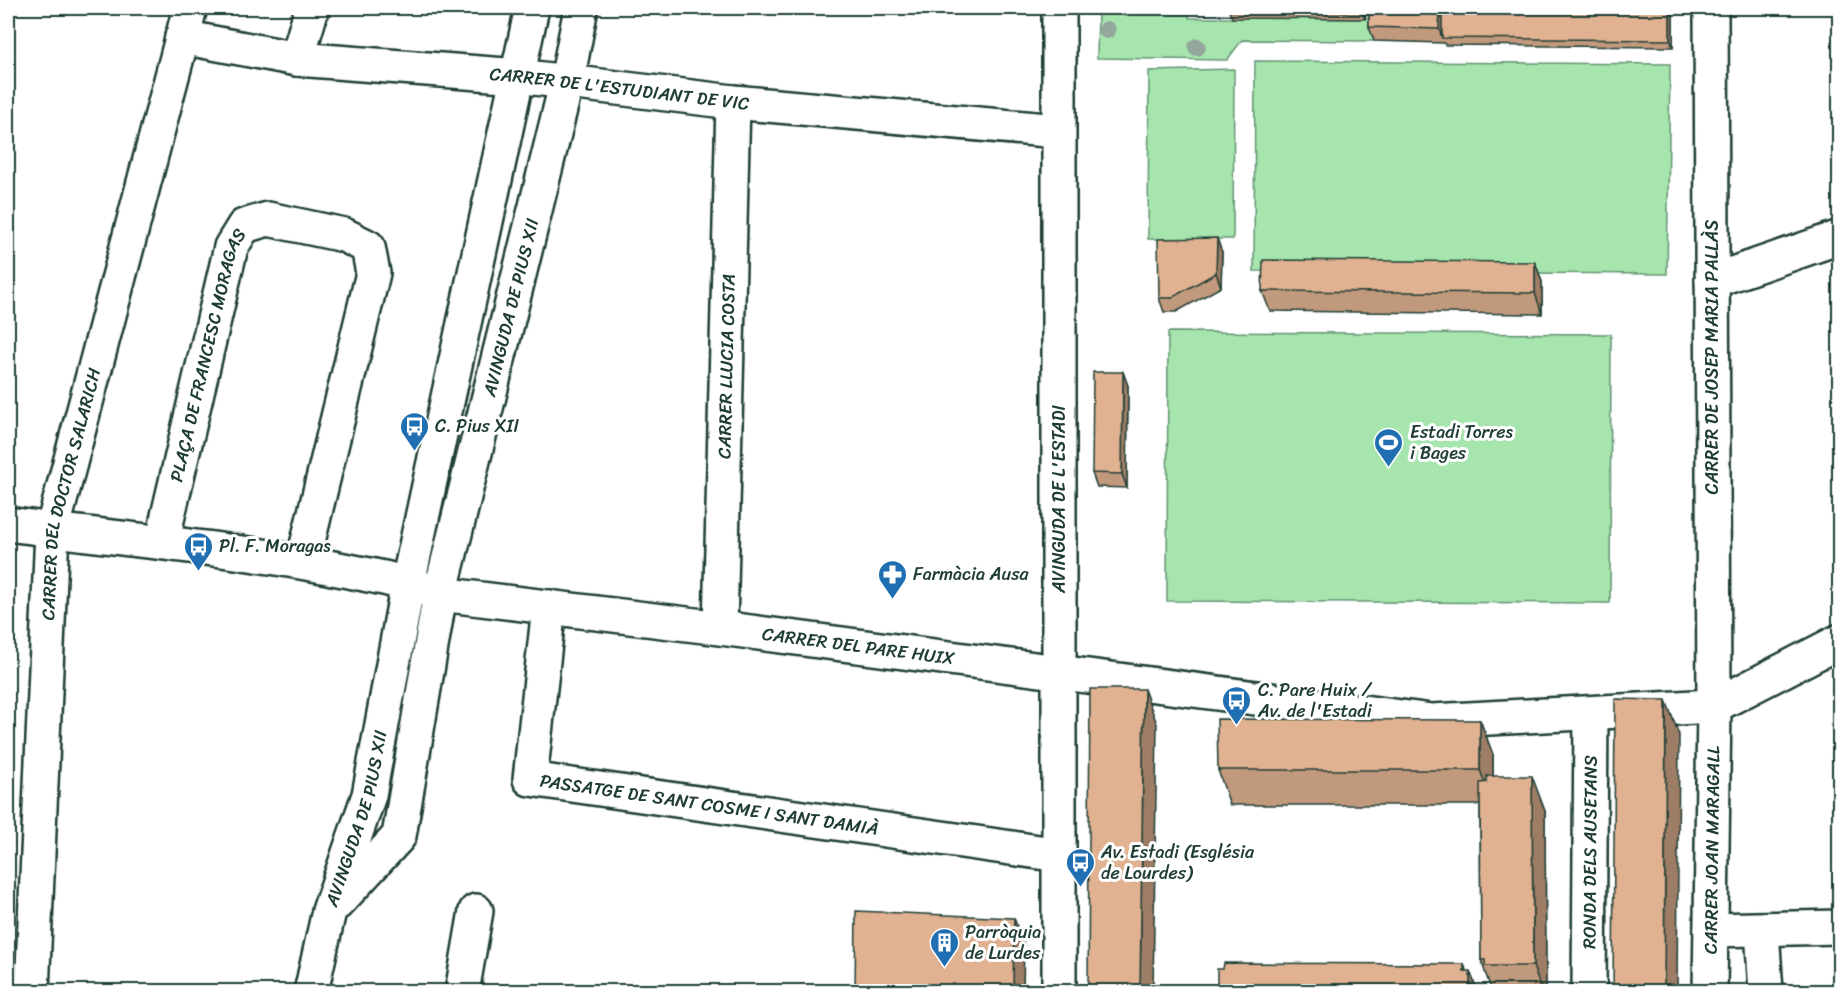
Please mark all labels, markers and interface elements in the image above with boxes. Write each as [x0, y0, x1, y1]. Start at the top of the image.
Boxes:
street label: CARRER DE L'ESTUDIANT DE VIC [488, 58, 751, 119]
street label: AVINGUDA DE PIUS XII [473, 214, 549, 401]
street label: CARRER DE JOSEP MARIA PALLÀS [1696, 219, 1728, 495]
street label: PLAÇA DE FRANCESC MORAGAS [160, 222, 255, 485]
street label: CARRER LLUCIA COSTA [708, 273, 745, 459]
street label: CARRER DEL DOCTOR SALARICH [32, 364, 110, 621]
street label: AVINGUDA DE L'ESTADI [1043, 405, 1075, 594]
bus stop icon: C. Pius XII [398, 410, 430, 452]
place label: C. Pius XII [435, 410, 519, 442]
place label: Estadi Torres i Bages [1410, 416, 1514, 469]
sports icon: Estadi Torres i Bages [1373, 426, 1405, 468]
bus stop icon: Pl. F. Moragas [182, 530, 214, 572]
place label: Pl. F. Moragas [219, 530, 331, 562]
pharmacy icon: Farmàcia Ausa [876, 558, 908, 600]
place label: Farmàcia Ausa [913, 558, 1029, 590]
street label: CARRER DEL PARE HUIX [760, 618, 957, 675]
place label: C. Pare Huix / Av. de l'Estadi [1257, 674, 1373, 727]
bus stop icon: C. Pare Huix / Av. de l'Estadi [1221, 684, 1253, 726]
street label: AVINGUDA DE PIUS XII [315, 727, 397, 912]
street label: CARRER JOAN MARAGALL [1695, 745, 1729, 954]
street label: RONDA DELS AUSETANS [1573, 755, 1607, 949]
street label: PASSATGE DE SANT COSME I SANT DAMIÀ [538, 765, 881, 845]
place label: Av. Estadi (Església de Lourdes) [1100, 836, 1255, 889]
bus stop icon: Av. Estadi (Església de Lourdes) [1064, 846, 1096, 888]
place label: Parròquia de Lurdes [965, 916, 1041, 969]
building icon: Parròquia de Lurdes [928, 926, 960, 968]

